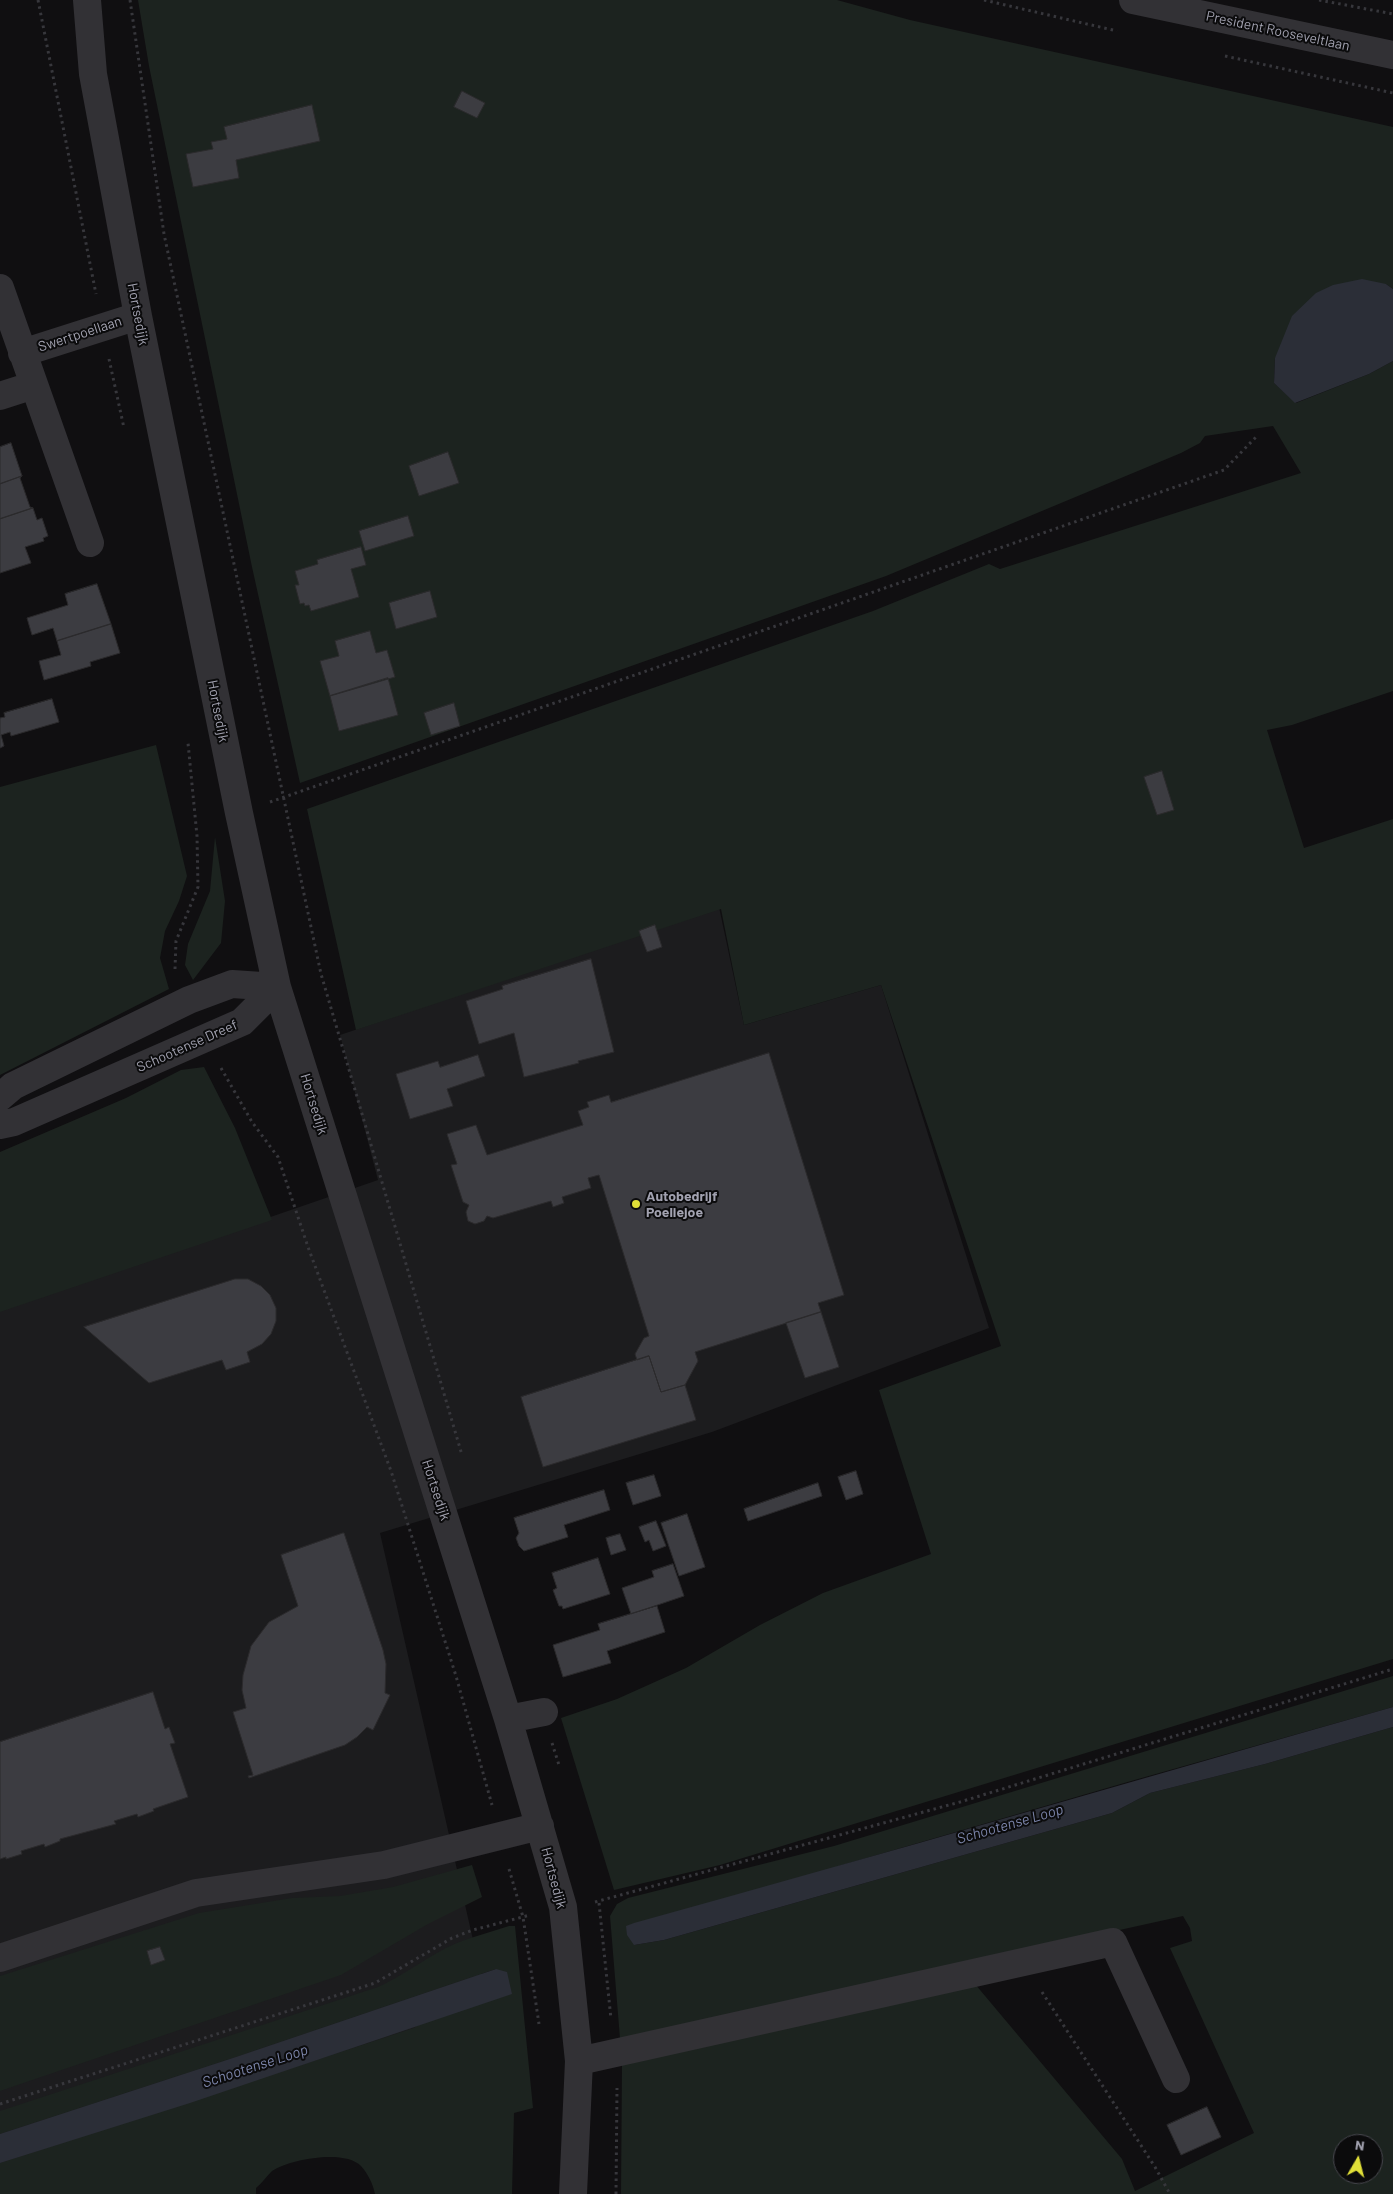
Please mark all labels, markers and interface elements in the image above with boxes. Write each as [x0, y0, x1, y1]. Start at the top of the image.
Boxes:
street label: President Rooseveltlaan [1205, 8, 1351, 54]
street label: Hortsedijk [124, 281, 152, 347]
street label: Swertpoellaan [36, 313, 124, 355]
street label: Hortsedijk [204, 678, 232, 744]
street label: Schootense Dreef [134, 1016, 240, 1076]
street label: Hortsedijk [297, 1071, 331, 1137]
place label: Autobedrijf Poeliejoe [646, 1188, 717, 1220]
marker: Autobedrijf Poeliejoe [630, 1198, 642, 1210]
street label: Hortsedijk [418, 1457, 454, 1523]
water label: Schootense Loop [955, 1800, 1065, 1848]
street label: Hortsedijk [538, 1845, 570, 1911]
water label: Schootense Loop [200, 2040, 310, 2092]
north arrow [1333, 2134, 1383, 2184]
text: N [1354, 2136, 1366, 2154]

